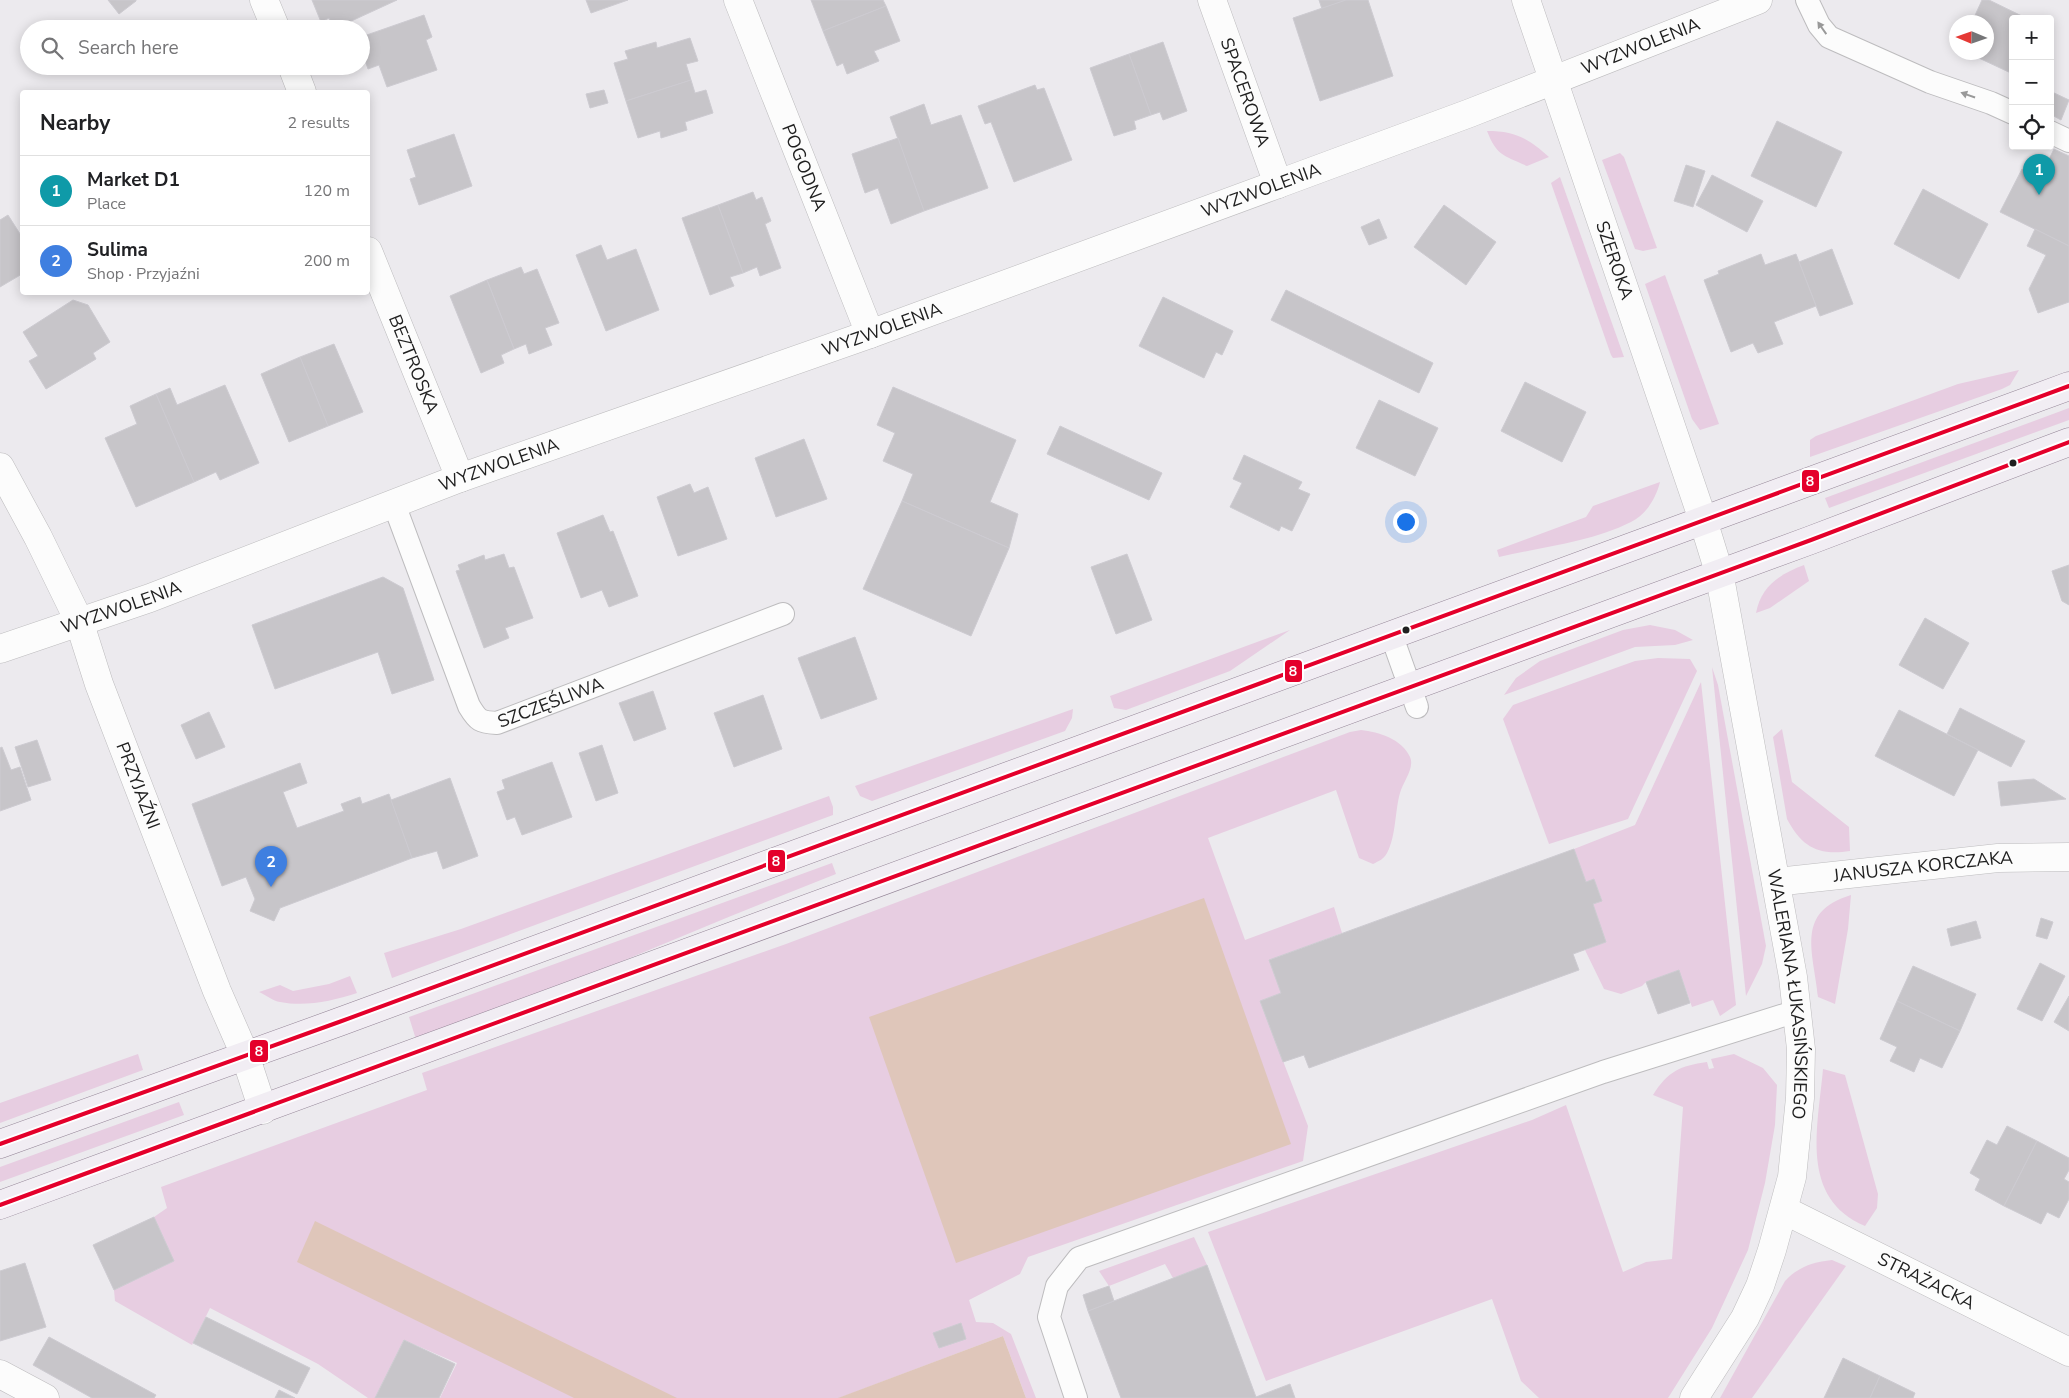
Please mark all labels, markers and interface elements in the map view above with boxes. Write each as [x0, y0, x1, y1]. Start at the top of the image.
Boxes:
street label: WYZWOLENIA [1578, 12, 1704, 80]
north arrow [1949, 15, 1994, 60]
map controls [2009, 15, 2054, 150]
button: + [2009, 15, 2054, 60]
search box [20, 20, 370, 75]
one-way arrow [1817, 21, 1827, 35]
icon: search [38, 34, 66, 62]
street label: SPACEROWA [1215, 34, 1276, 150]
text: Search here [78, 35, 179, 61]
button: − [2009, 60, 2054, 105]
one-way arrow [1960, 91, 1975, 98]
button: locate [2009, 105, 2054, 150]
text: Nearby [40, 109, 110, 137]
text: 2 results [288, 112, 350, 134]
street label: POGODNA [776, 120, 832, 214]
pin: 1 [2023, 154, 2055, 195]
street label: WYZWOLENIA [1198, 157, 1324, 223]
text: Market D1 [87, 167, 180, 193]
text: 1 [51, 180, 61, 202]
text: 120 m [303, 180, 350, 202]
text: Place [87, 193, 126, 215]
street label: SZEROKA [1590, 218, 1639, 303]
text: Sulima [87, 237, 148, 263]
text: 2 [51, 250, 61, 272]
text: 200 m [303, 250, 350, 272]
text: Shop · Przyjaźni [87, 263, 200, 285]
street label: WYZWOLENIA [819, 297, 945, 362]
street label: BEZTROSKA [383, 311, 445, 417]
street label: WYZWOLENIA [435, 432, 562, 497]
unlabelled marker [2008, 458, 2018, 468]
line badge: 8 [1801, 469, 1820, 493]
text: 8 [1806, 472, 1814, 491]
your location [1393, 509, 1419, 535]
street label: WYZWOLENIA [58, 575, 185, 639]
unlabelled marker [1401, 625, 1411, 635]
line badge: 8 [1284, 659, 1303, 683]
text: 8 [1289, 662, 1297, 681]
street label: SZCZĘŚLIWA [494, 671, 607, 734]
street label: PRZYJAŹNI [110, 739, 166, 832]
pin: 2 [255, 846, 287, 887]
street label: JANUSZA KORCZAKA [1831, 846, 2013, 888]
line badge: 8 [767, 849, 786, 873]
text: 8 [772, 852, 780, 871]
street label: WALERIANA ŁUKASIŃSKIEGO [1761, 867, 1814, 1121]
line badge: 8 [249, 1039, 269, 1063]
text: 8 [255, 1042, 263, 1061]
street label: STRAŻACKA [1874, 1247, 1979, 1315]

